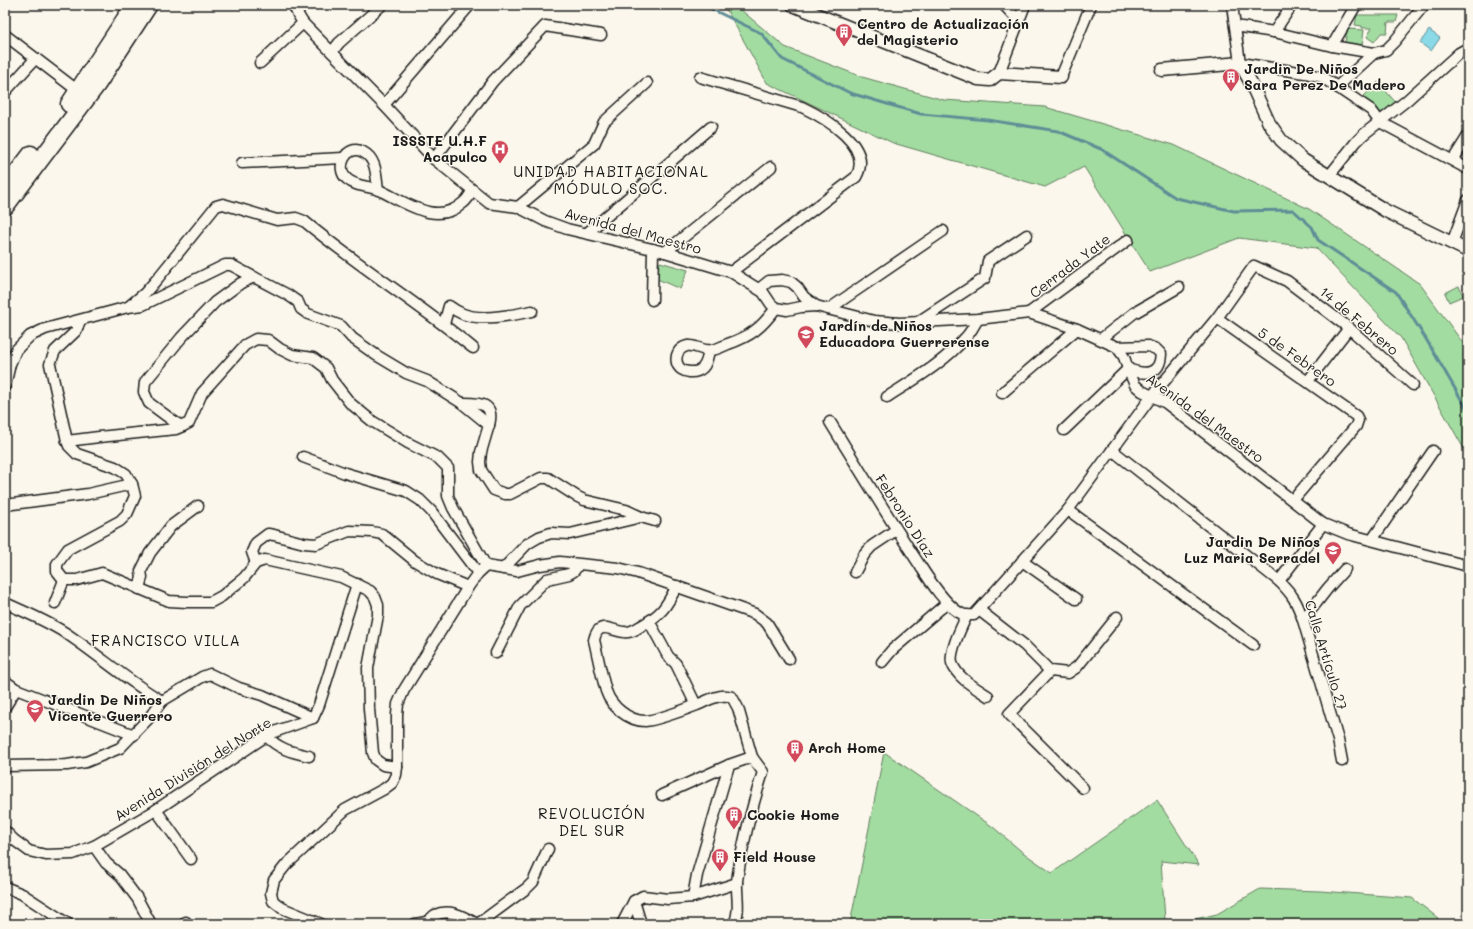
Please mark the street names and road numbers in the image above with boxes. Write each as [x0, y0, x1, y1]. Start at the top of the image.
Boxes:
street label: Avenida del Maestro [563, 203, 704, 258]
street label: Cerrada Yate [1026, 229, 1114, 302]
street label: 14 de Febrero [1316, 282, 1403, 359]
street label: 5 de Febrero [1255, 323, 1340, 391]
street label: Avenida del Maestro [1143, 369, 1268, 467]
street label: Febronio Díaz [871, 470, 940, 561]
street label: Calle Artículo 27 [1301, 598, 1352, 712]
street label: Avenida División del Norte [111, 712, 275, 825]

